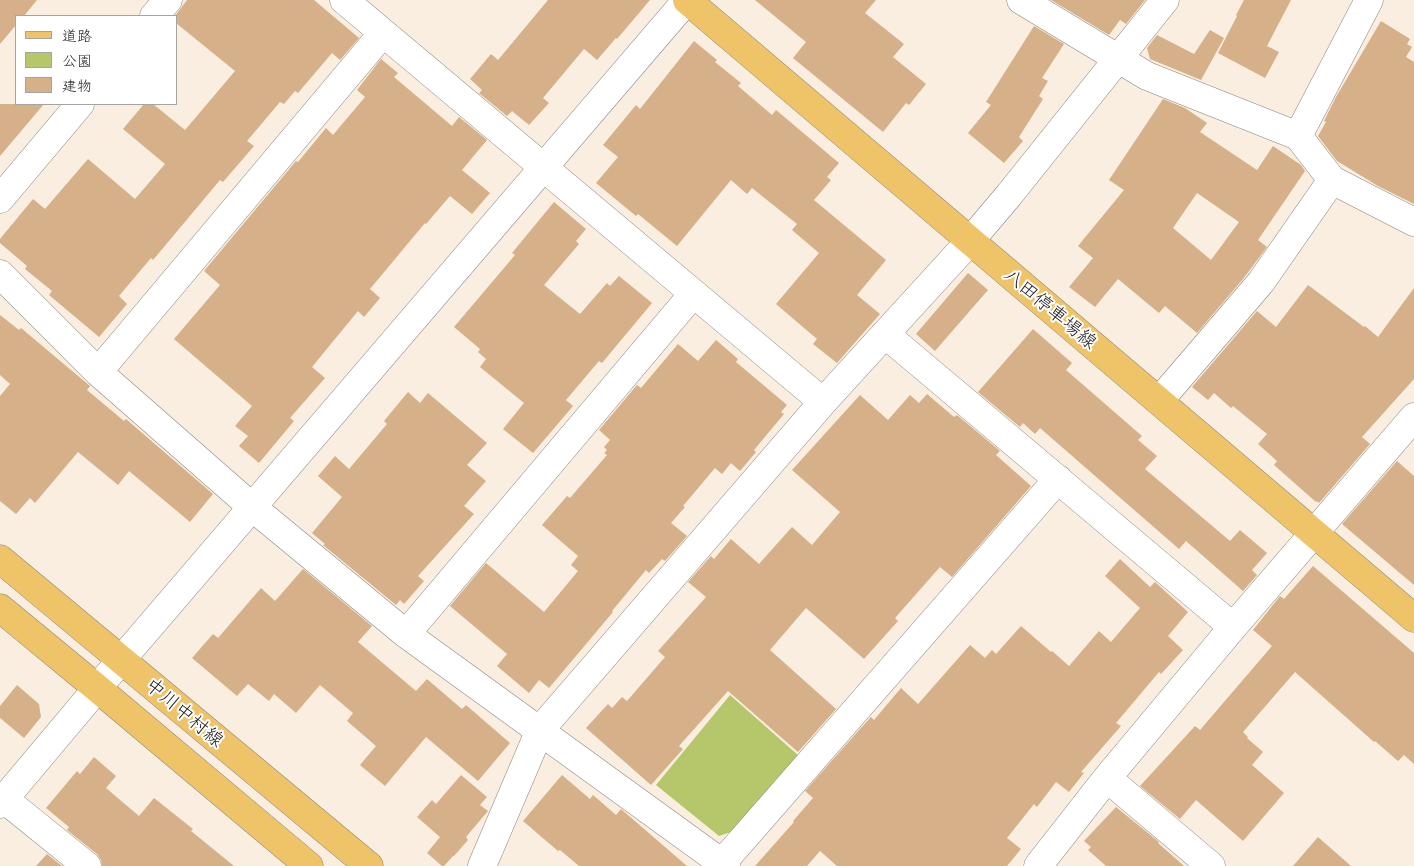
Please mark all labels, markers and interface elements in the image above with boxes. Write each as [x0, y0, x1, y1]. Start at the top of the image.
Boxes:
legend [15, 15, 178, 105]
text: 道路 [62, 27, 92, 45]
text: 公園 [62, 52, 92, 70]
text: 建物 [62, 77, 92, 95]
street label: 八田停車場線 [999, 264, 1101, 354]
street label: 中川中村線 [140, 674, 228, 752]

